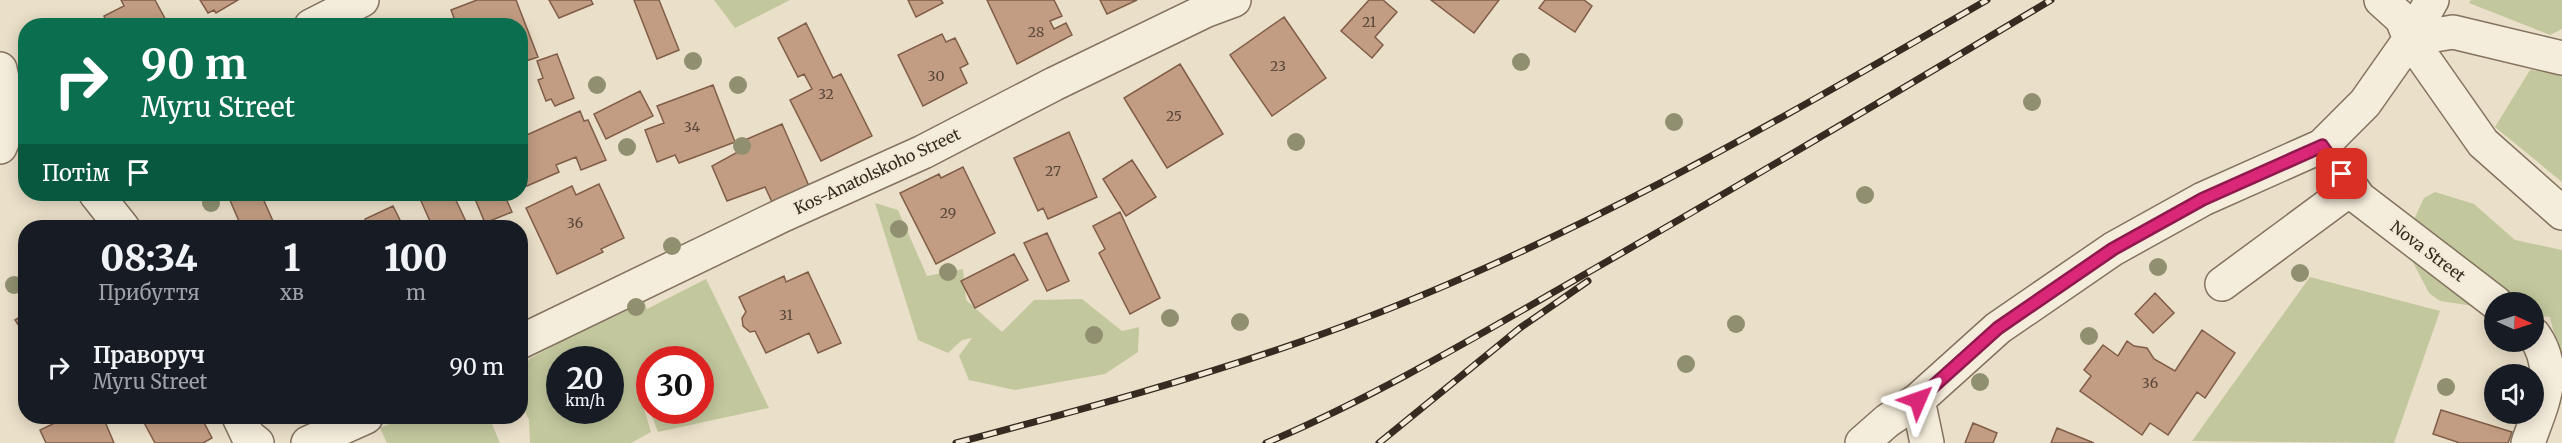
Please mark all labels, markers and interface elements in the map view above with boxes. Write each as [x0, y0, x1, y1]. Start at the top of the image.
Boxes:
house number: 21 [1362, 13, 1376, 31]
house number: 28 [1028, 23, 1044, 41]
text: 90 m [141, 38, 247, 90]
icon: right [42, 42, 120, 120]
house number: 23 [1270, 57, 1286, 75]
house number: 30 [928, 67, 944, 85]
house number: 32 [818, 85, 834, 103]
text: Myru Street [141, 90, 295, 124]
house number: 25 [1166, 107, 1182, 125]
house number: 34 [684, 118, 701, 136]
street label: Kos-Anatolskoho Street [791, 123, 964, 218]
pin [2316, 148, 2367, 199]
icon: arrive [122, 156, 155, 189]
icon: arrive [2325, 157, 2358, 190]
text: Потім [42, 159, 110, 187]
house number: 27 [1045, 162, 1061, 180]
house number: 29 [940, 204, 956, 222]
house number: 36 [567, 214, 583, 232]
street label: Nova Street [2387, 216, 2470, 286]
text: 08:34 [100, 236, 198, 281]
text: 1 [283, 236, 300, 281]
text: 100 [384, 236, 448, 281]
text: Прибуття [98, 280, 200, 305]
text: хв [280, 280, 304, 305]
text: m [406, 280, 426, 305]
north arrow [2484, 292, 2544, 352]
map controls [2484, 292, 2544, 424]
house number: 31 [779, 306, 793, 324]
text: Праворуч [93, 341, 205, 369]
speed limit sign: 30 [636, 346, 714, 424]
icon: right [42, 351, 75, 384]
text: 90 m [449, 353, 504, 381]
text: 20 [566, 359, 604, 397]
button: sound [2484, 364, 2544, 424]
position arrow [1886, 368, 1950, 432]
text: Myru Street [93, 369, 207, 394]
house number: 36 [2142, 374, 2158, 392]
text: km/h [565, 391, 605, 410]

